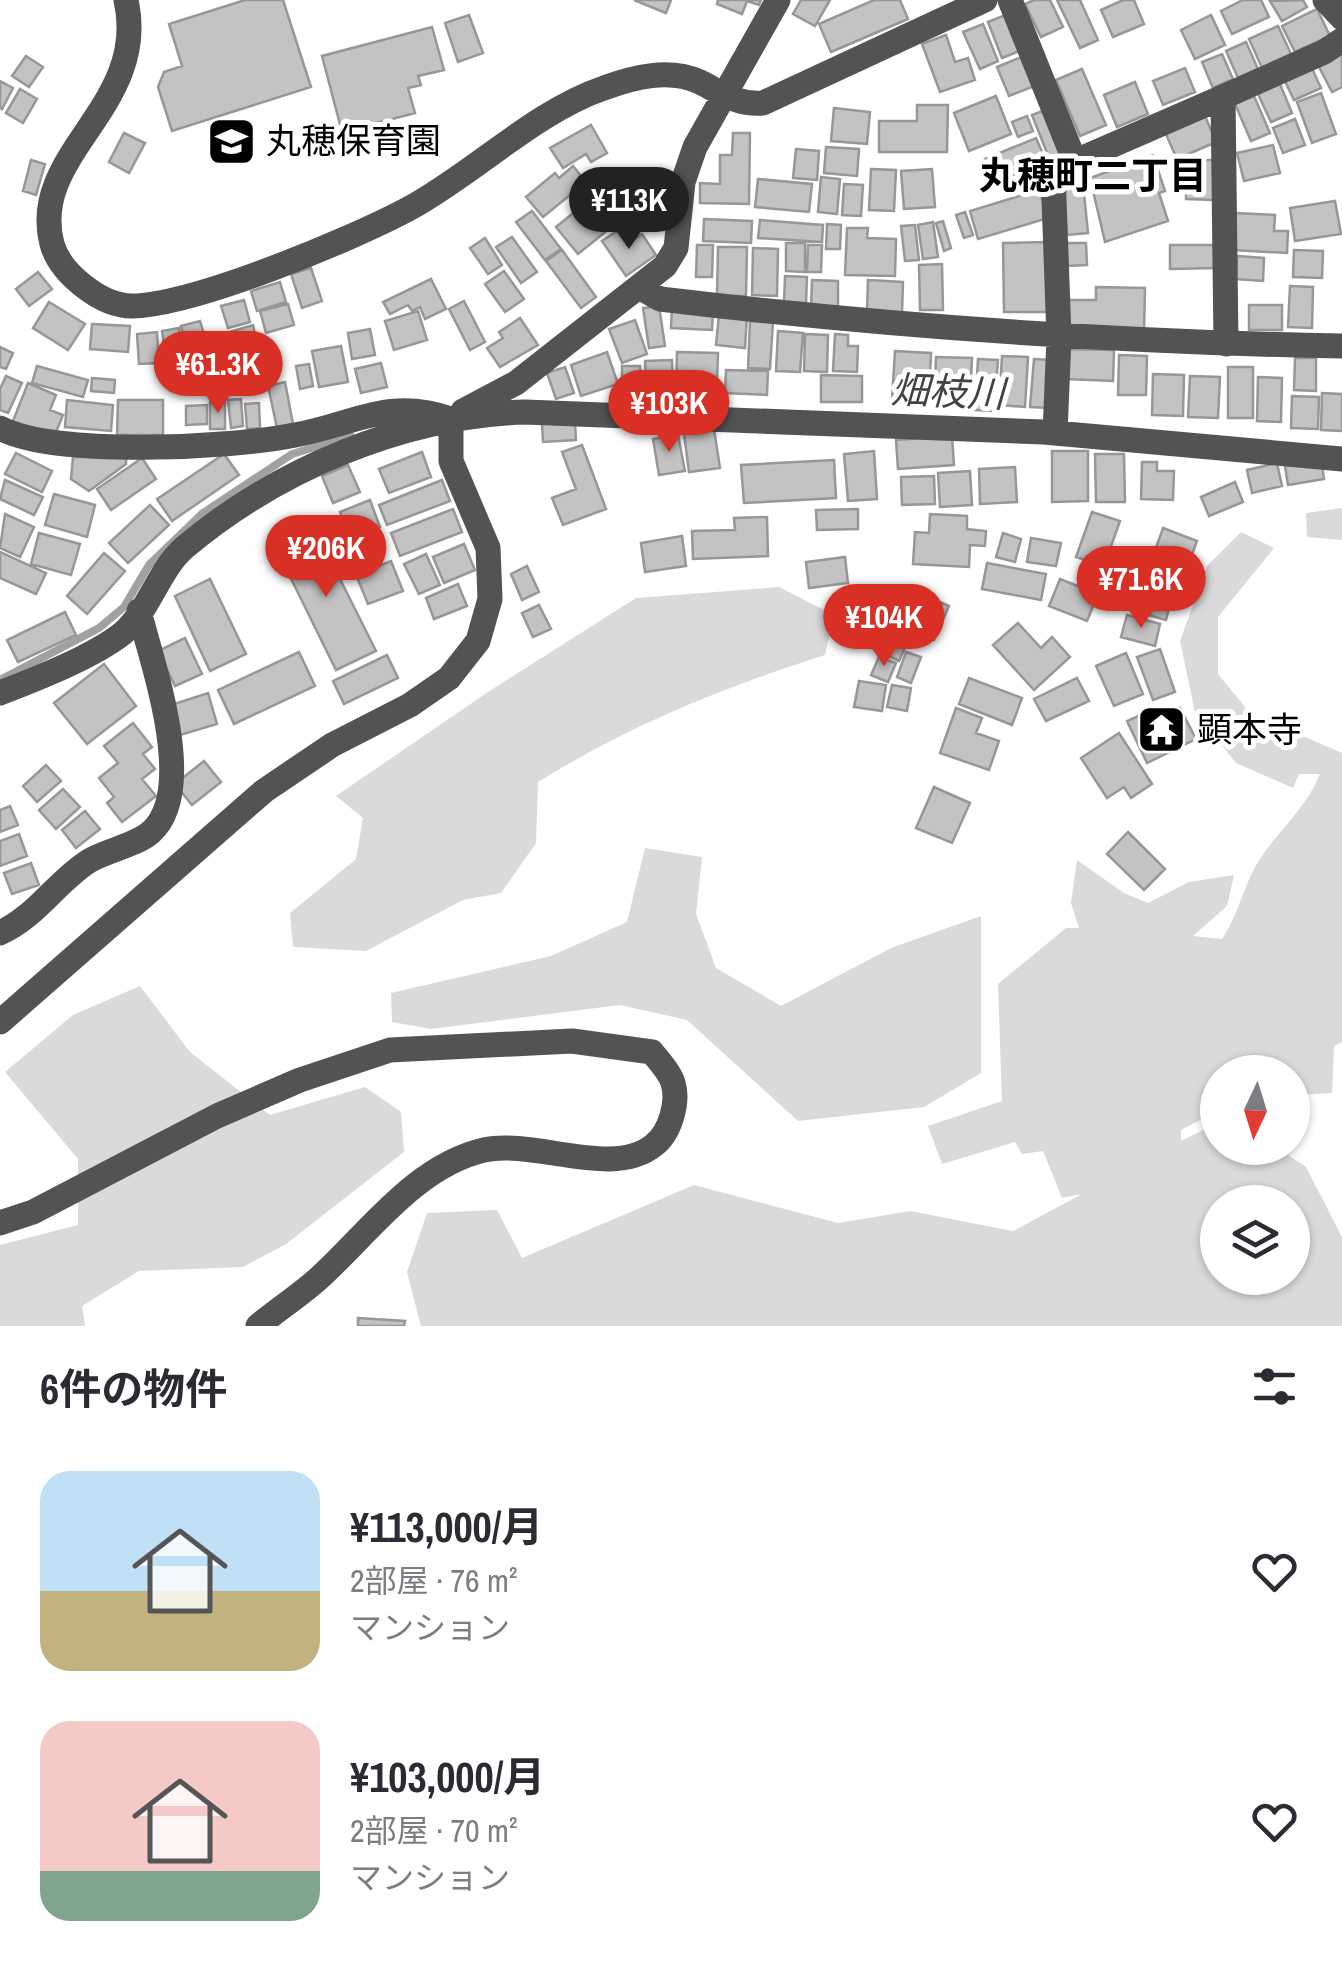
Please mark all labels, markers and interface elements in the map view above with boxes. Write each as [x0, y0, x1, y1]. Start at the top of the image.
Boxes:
school or university icon: 丸穂保育園 [205, 115, 257, 167]
place label: 丸穂保育園 [266, 117, 441, 164]
district label: 丸穂町二丁目 [979, 150, 1207, 201]
pin: ¥113K [559, 167, 699, 252]
text: ¥113K [591, 178, 667, 221]
pin: ¥61.3K [137, 331, 299, 416]
text: ¥61.3K [176, 342, 260, 385]
water label: 畑枝川 [890, 364, 1010, 419]
pin: ¥103K [599, 370, 739, 455]
text: ¥103K [630, 381, 708, 424]
pin: ¥206K [256, 515, 396, 600]
text: ¥206K [287, 526, 365, 569]
pin: ¥71.6K [1060, 546, 1222, 631]
text: ¥71.6K [1099, 557, 1183, 600]
pin: ¥104K [814, 584, 954, 669]
text: ¥104K [845, 595, 923, 638]
temple icon: 顕本寺 [1136, 704, 1188, 756]
place label: 顕本寺 [1197, 706, 1302, 753]
north arrow [1200, 1055, 1310, 1165]
map controls [1200, 1055, 1310, 1295]
button: layers [1200, 1185, 1310, 1295]
icon: filters [1247, 1359, 1302, 1414]
text: 6件の物件 [40, 1361, 227, 1417]
text: ¥113,000/月 [350, 1499, 543, 1555]
icon: home [120, 1511, 240, 1631]
icon: heart [1247, 1544, 1302, 1599]
text: 2部屋 · 76 m² [350, 1559, 518, 1602]
text: マンション [350, 1606, 510, 1649]
text: ¥103,000/月 [350, 1749, 545, 1805]
icon: home [120, 1761, 240, 1881]
icon: heart [1247, 1794, 1302, 1849]
text: 2部屋 · 70 m² [350, 1809, 518, 1852]
text: マンション [350, 1856, 510, 1899]

